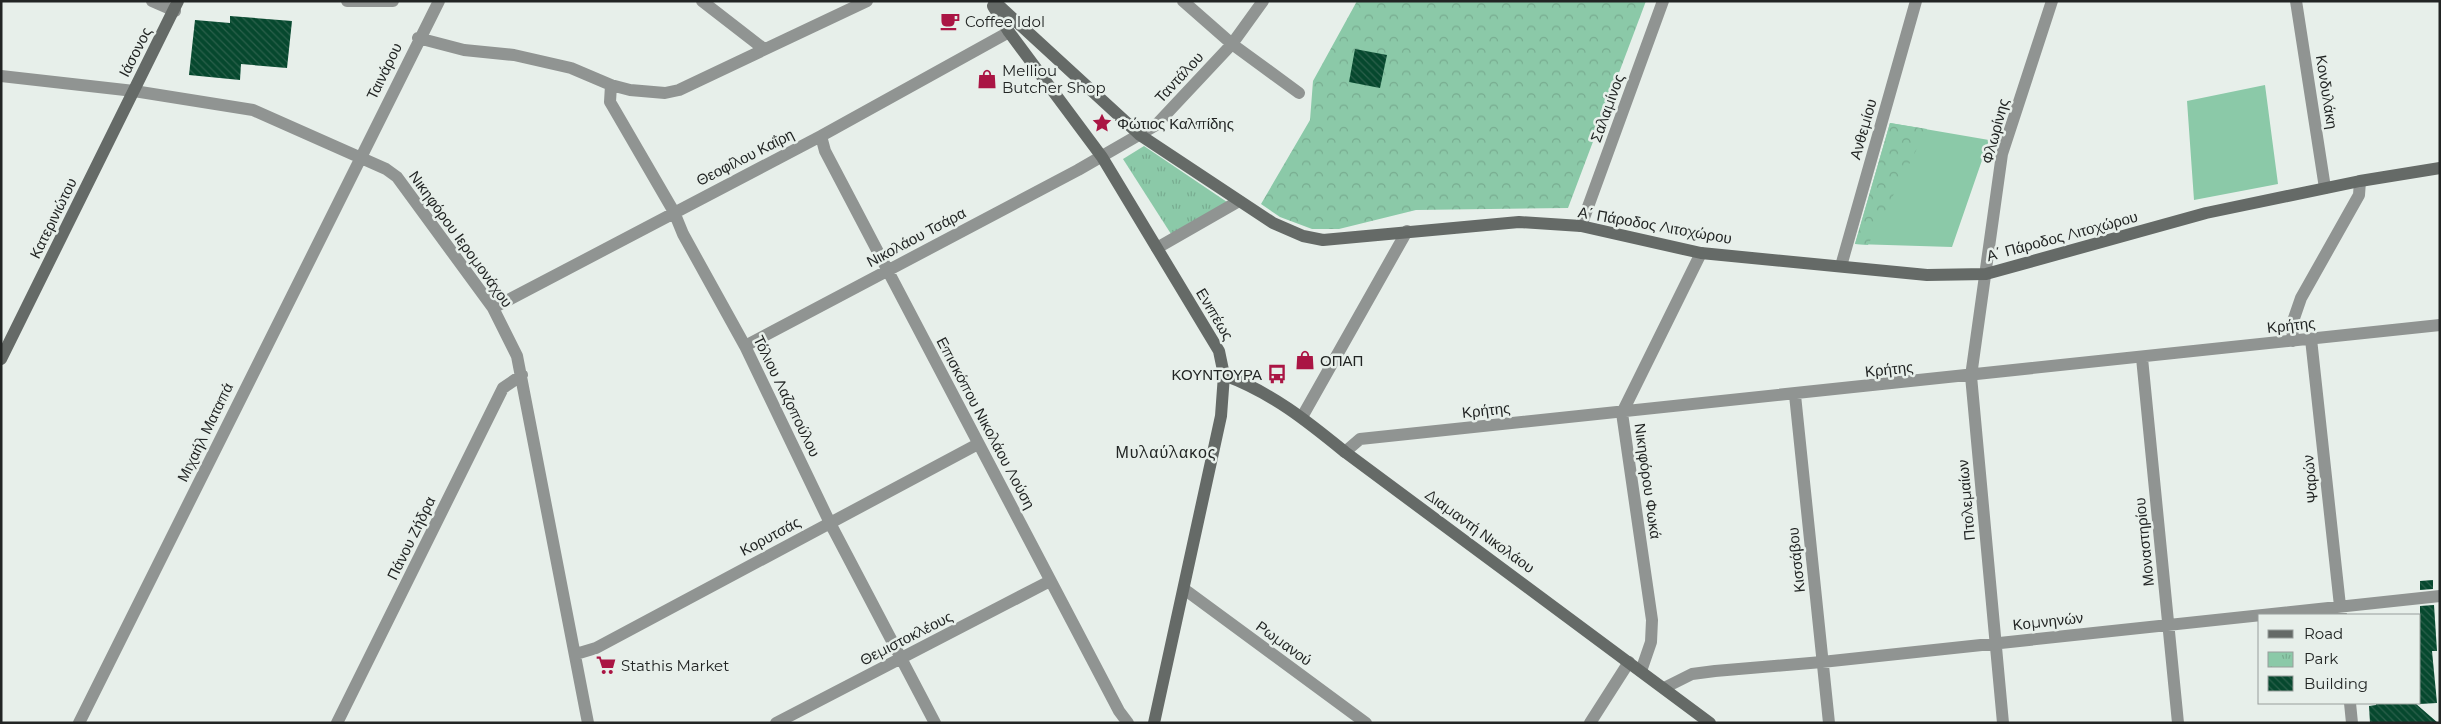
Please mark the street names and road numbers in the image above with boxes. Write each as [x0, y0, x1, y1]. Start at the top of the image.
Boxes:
street label: Ιάσονος [114, 24, 156, 80]
street label: Ταινάρου [362, 40, 406, 102]
street label: Ταντάλου [1151, 48, 1207, 106]
street label: Κονδυλάκη [2312, 54, 2342, 130]
street label: Σαλαμίνος [1586, 71, 1628, 145]
street label: Ανθεμίου [1845, 96, 1881, 162]
street label: Φλωρίνης [1977, 96, 2013, 166]
street label: Θεοφίλου Καΐρη [693, 124, 797, 190]
street label: Νικηφόρου Ιερομονάχου [405, 167, 517, 311]
street label: Κατερινιώτου [25, 174, 81, 262]
street label: Α΄ Πάροδος Λιτοχώρου [1577, 202, 1733, 248]
street label: Νικολάου Τσάρα [863, 203, 969, 271]
street label: Α΄ Πάροδος Λιτοχώρου [1984, 207, 2140, 265]
street label: Ενιπέως [1192, 285, 1238, 343]
street label: Κρήτης [2266, 313, 2316, 337]
street label: Τόλιου Λαζοπούλου [749, 332, 825, 460]
street label: Επισκόπου Νικολάου Λούση [933, 334, 1039, 512]
street label: Κρήτης [1864, 357, 1914, 381]
street label: Μιχαήλ Ματαπά [173, 379, 237, 485]
street label: Κρήτης [1461, 398, 1511, 422]
street label: Νικηφόρου Φωκά [1630, 422, 1666, 540]
street label: Ψαρών [2298, 454, 2322, 504]
street label: Πτολεμαίων [1953, 459, 1979, 541]
street label: Διαμαντή Νικολάου [1422, 485, 1538, 577]
street label: Πάνου Ζήδρα [383, 493, 440, 583]
street label: Μοναστηρίου [2130, 497, 2158, 587]
street label: Κορυτσάς [736, 512, 804, 560]
street label: Κισσάβου [1783, 526, 1809, 594]
street label: Θεμιστοκλέους [857, 607, 955, 669]
street label: Κομνηνών [2012, 608, 2084, 634]
street label: Ρωμανού [1252, 616, 1316, 670]

